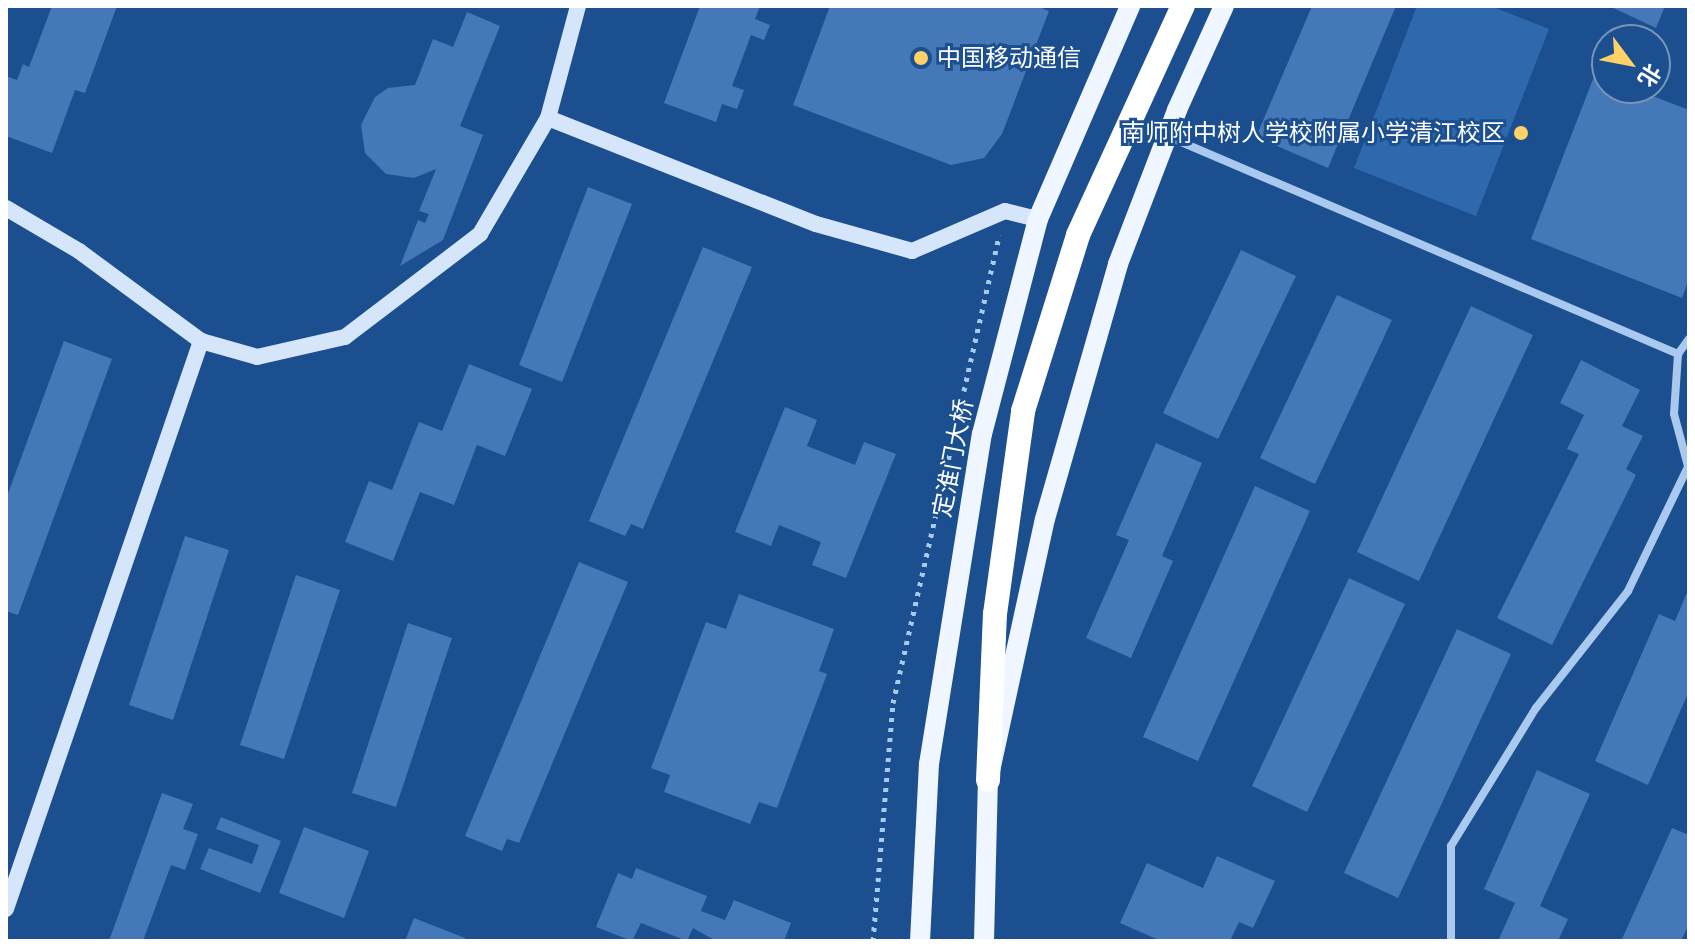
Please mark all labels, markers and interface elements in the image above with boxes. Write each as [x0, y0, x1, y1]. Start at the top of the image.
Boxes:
north arrow [1591, 24, 1671, 104]
place label: 中国移动通信 [937, 44, 1081, 72]
marker: 中国移动通信 [912, 49, 930, 67]
text: 北 [1633, 59, 1667, 92]
place label: 南师附中树人学校附属小学清江校区 [1121, 119, 1505, 147]
marker: 南师附中树人学校附属小学清江校区 [1512, 124, 1530, 142]
street label: 定淮门大桥 [927, 396, 979, 520]

